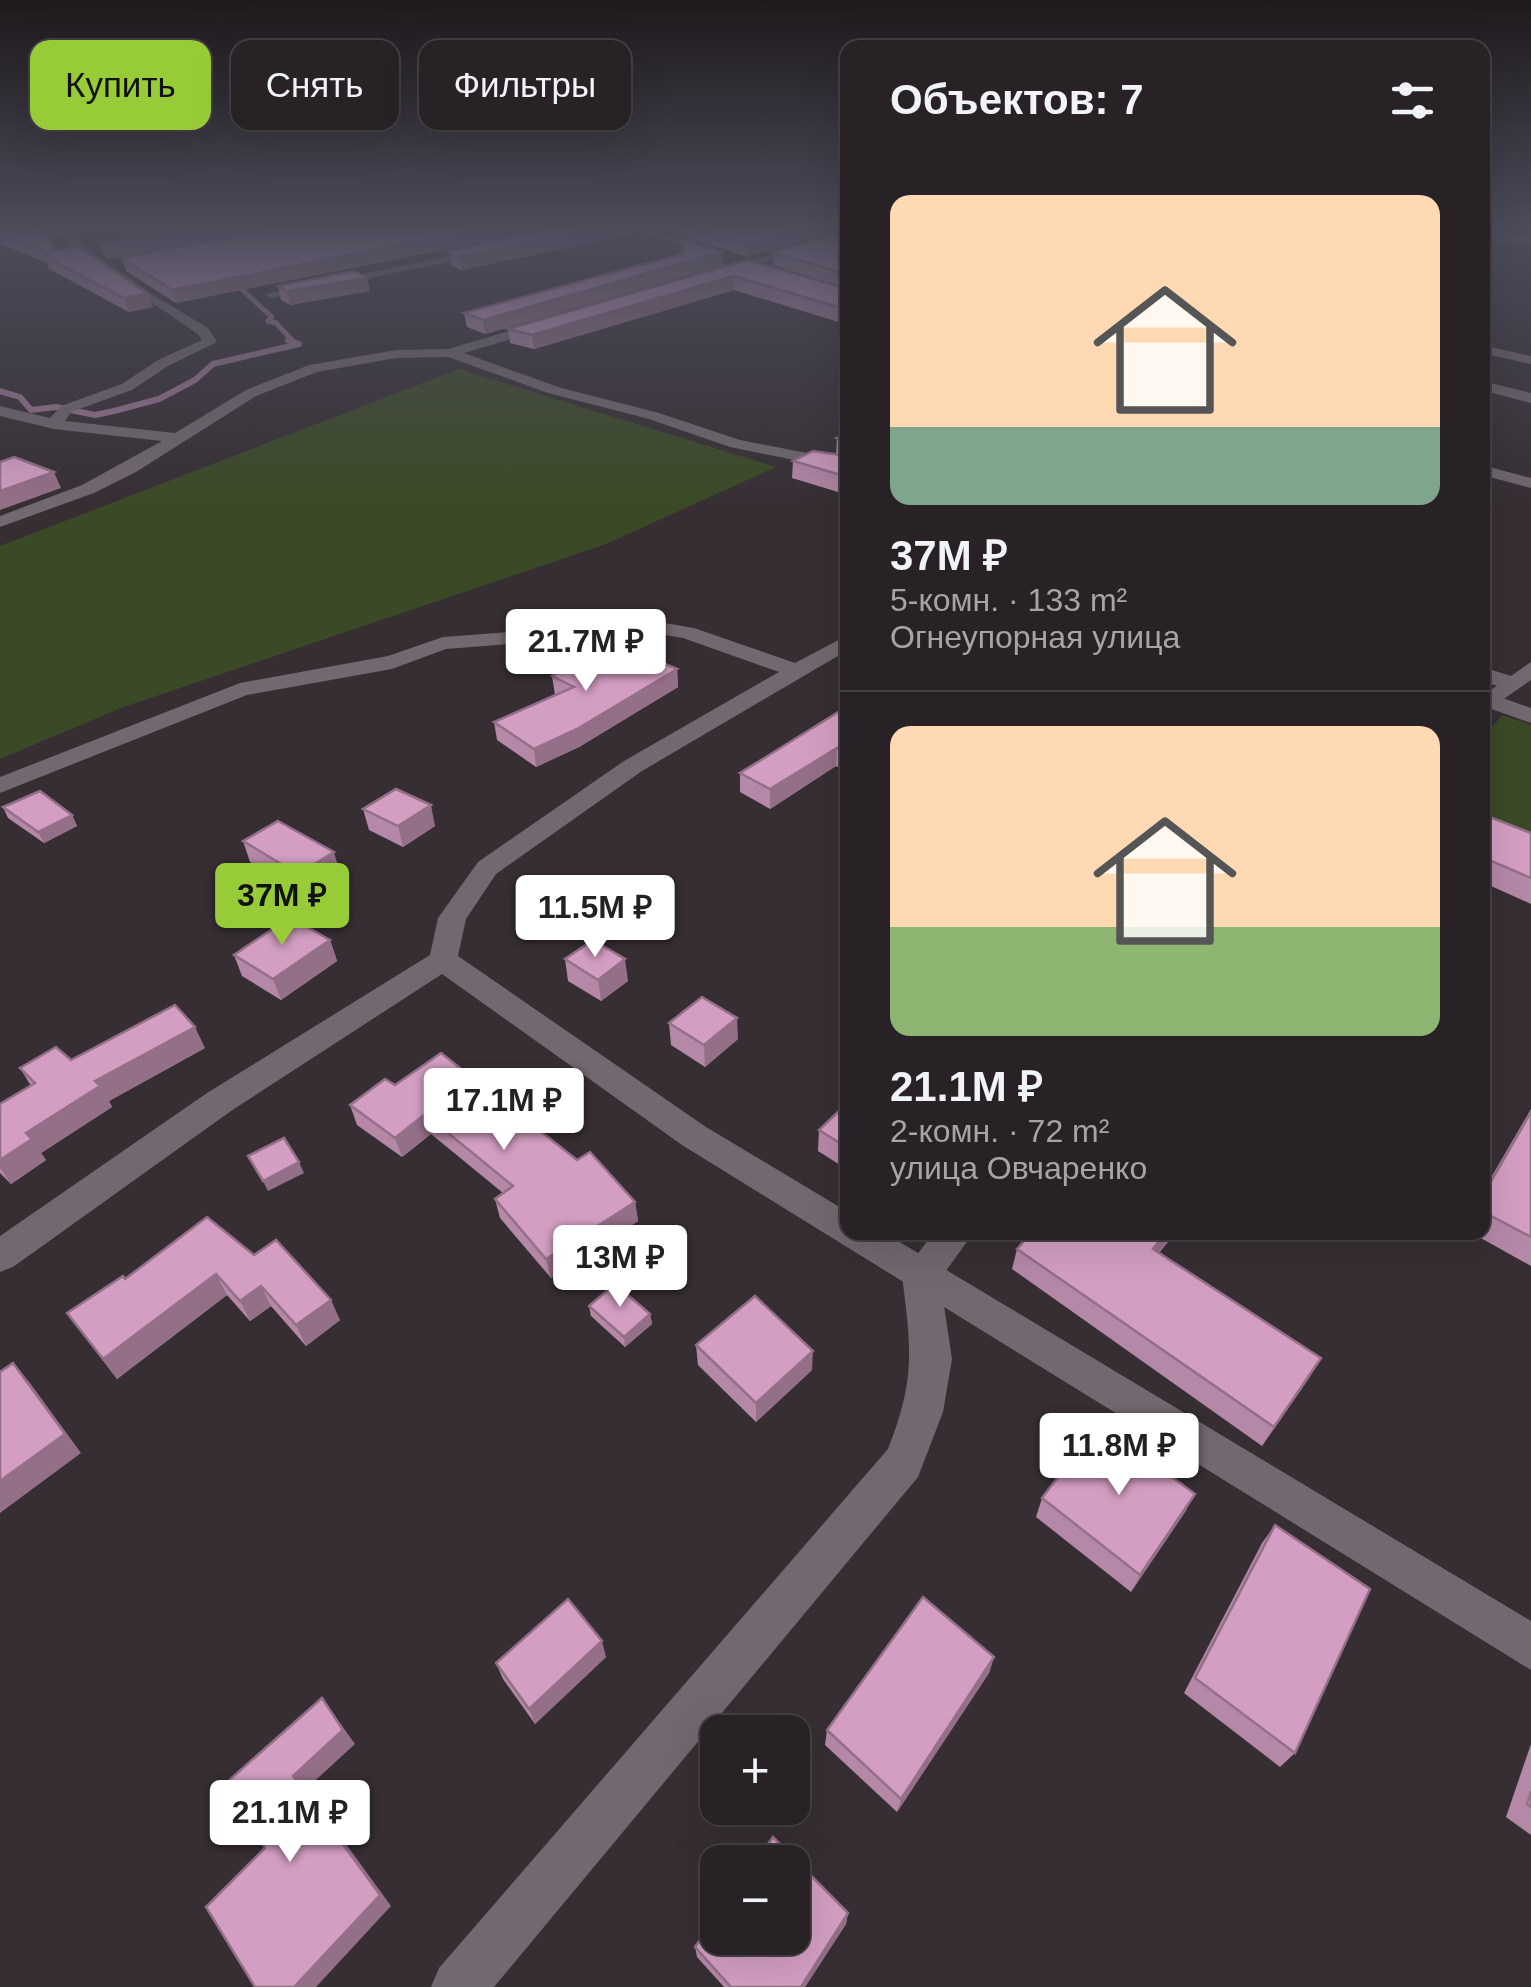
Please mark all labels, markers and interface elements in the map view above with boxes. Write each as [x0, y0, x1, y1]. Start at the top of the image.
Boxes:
chip: Купить [30, 40, 211, 130]
chip: Снять [231, 40, 399, 130]
chip: Фильтры [419, 40, 631, 130]
icon: filters [1385, 73, 1440, 128]
text: Объектов: 7 [890, 76, 1144, 123]
icon: home [1075, 260, 1255, 440]
text: 37M ₽ [890, 532, 1008, 579]
text: 5-комн. · 133 m² [890, 582, 1127, 618]
pin: 21.7M ₽ [494, 609, 678, 694]
text: Огнеупорная улица [890, 619, 1180, 655]
text: 21.7M ₽ [528, 623, 644, 659]
icon: home [1075, 791, 1255, 971]
pin: 37M ₽ [212, 863, 352, 948]
pin: 11.5M ₽ [503, 875, 687, 960]
text: 37M ₽ [237, 877, 327, 913]
text: 11.5M ₽ [538, 889, 652, 925]
text: 21.1M ₽ [890, 1063, 1043, 1110]
pin: 17.1M ₽ [412, 1068, 596, 1153]
text: 17.1M ₽ [446, 1082, 562, 1118]
text: 2-комн. · 72 m² [890, 1113, 1109, 1149]
text: улица Овчаренко [890, 1150, 1147, 1186]
pin: 13M ₽ [550, 1225, 690, 1310]
text: 13M ₽ [575, 1239, 665, 1275]
pin: 11.8M ₽ [1027, 1413, 1211, 1498]
text: 11.8M ₽ [1062, 1427, 1176, 1463]
map controls [700, 1715, 810, 1955]
button: + [700, 1715, 810, 1825]
pin: 21.1M ₽ [198, 1780, 382, 1865]
text: 21.1M ₽ [232, 1794, 348, 1830]
button: − [700, 1845, 810, 1955]

